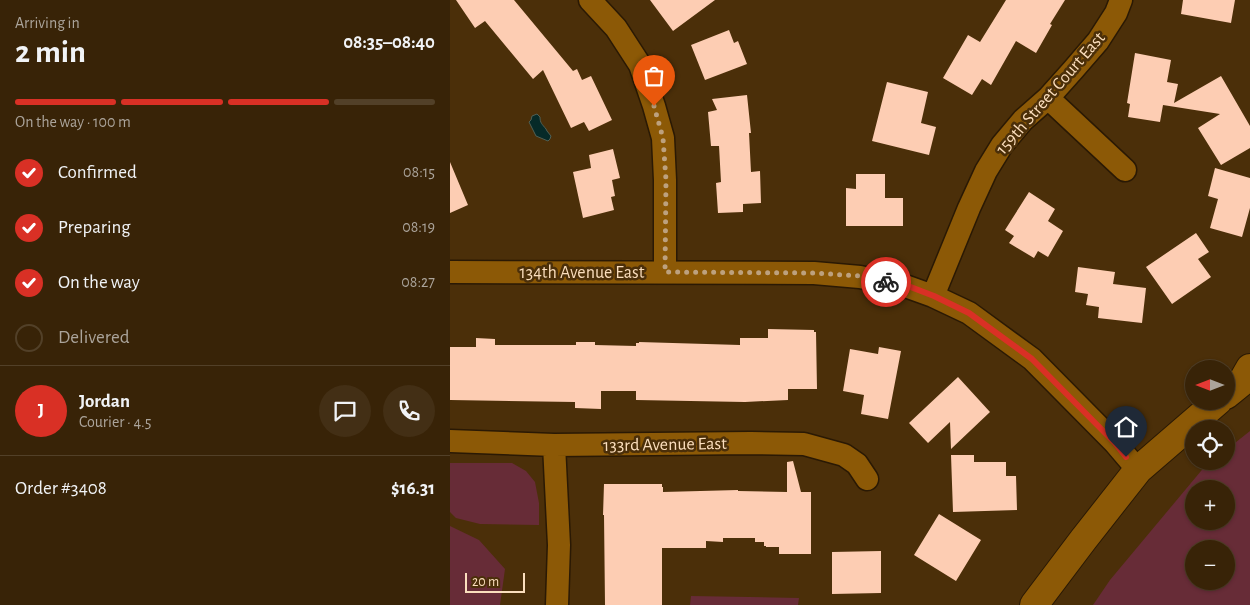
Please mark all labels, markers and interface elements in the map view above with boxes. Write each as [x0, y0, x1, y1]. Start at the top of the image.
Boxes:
text: Arriving in [15, 15, 80, 31]
street label: 159th Street Court East [993, 29, 1109, 158]
text: 08:35–08:40 [343, 33, 435, 52]
text: 2 min [15, 36, 86, 68]
pin [633, 55, 675, 106]
icon: bag [640, 62, 668, 90]
text: On the way · 100 m [15, 114, 131, 130]
icon: check [15, 159, 43, 187]
text: Confirmed [58, 163, 137, 182]
text: 08:15 [403, 164, 435, 180]
icon: check [15, 214, 43, 242]
text: Preparing [58, 218, 131, 237]
text: 08:19 [402, 219, 435, 235]
courier [861, 257, 911, 307]
street label: 134th Avenue East [520, 264, 645, 282]
icon: bike [872, 268, 900, 296]
icon: check [15, 269, 43, 297]
text: On the way [58, 273, 140, 292]
text: 08:27 [401, 274, 435, 290]
text: Delivered [58, 328, 130, 347]
north arrow [1185, 360, 1235, 410]
map controls [1185, 360, 1235, 590]
button: chat [319, 385, 371, 437]
button: phone [383, 385, 435, 437]
text: Jordan [79, 392, 130, 411]
text: J [38, 401, 44, 420]
pin [1105, 406, 1147, 457]
icon: home [1112, 413, 1140, 441]
text: Courier · 4.5 [79, 414, 151, 430]
button: locate [1185, 420, 1235, 470]
street label: 133rd Avenue East [603, 435, 727, 455]
text: Order #3408 [15, 479, 107, 498]
text: $16.31 [391, 479, 435, 498]
button: + [1185, 480, 1235, 530]
button: − [1185, 540, 1235, 590]
scale bar [465, 570, 525, 593]
text: 20 m [472, 575, 499, 589]

